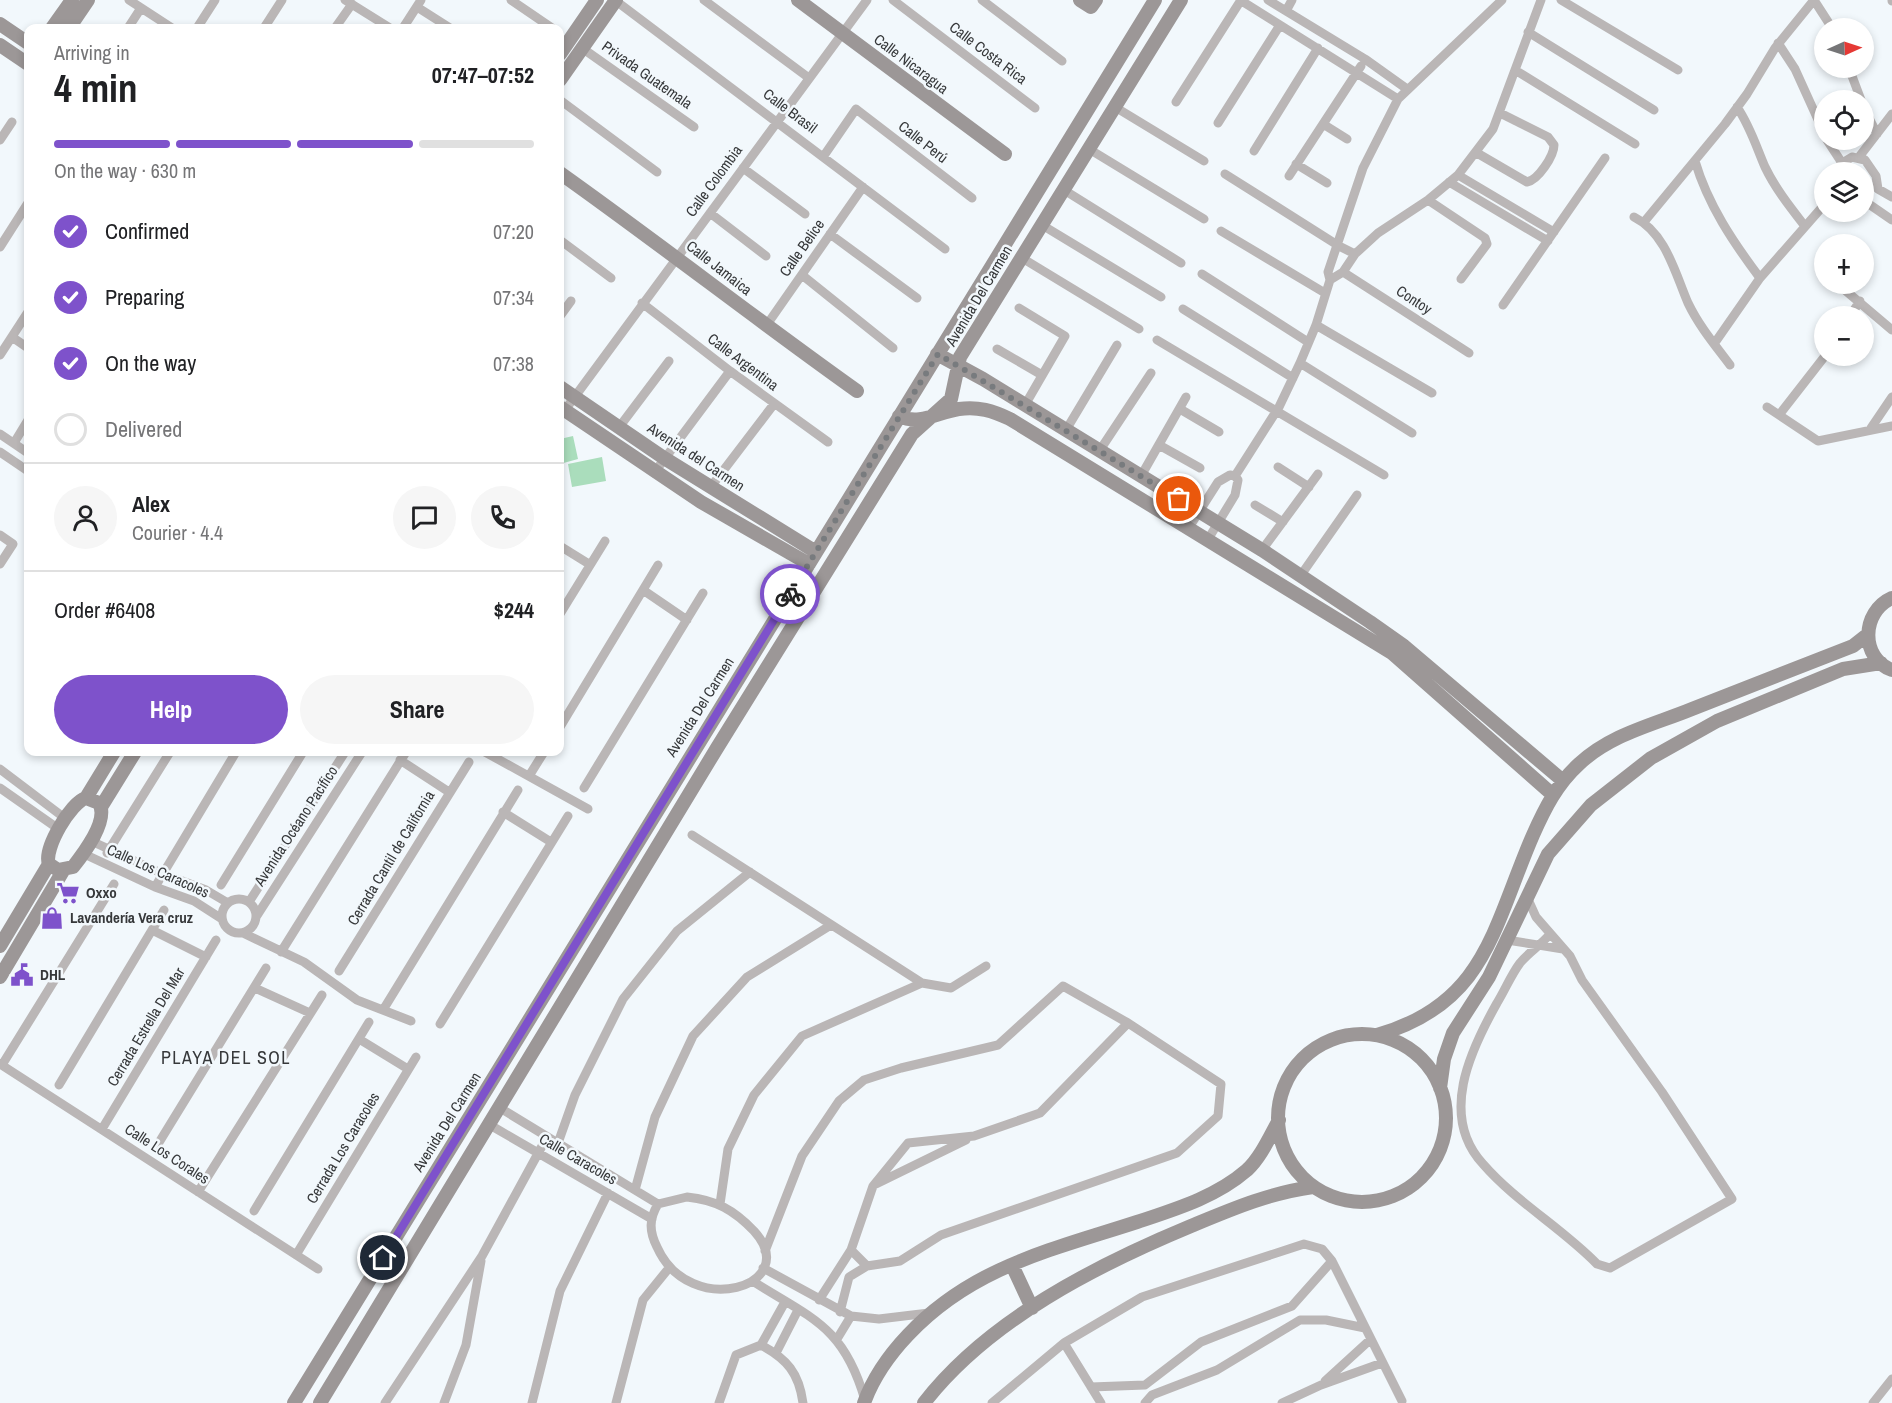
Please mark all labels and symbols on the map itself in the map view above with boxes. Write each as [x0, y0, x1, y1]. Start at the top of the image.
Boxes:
street label: Calle Costa Rica [945, 16, 1032, 89]
north arrow [1814, 18, 1874, 78]
street label: Calle Nicaragua [870, 29, 953, 99]
street label: Privada Guatemala [598, 36, 697, 114]
street label: Calle Brasil [759, 83, 822, 138]
street label: Calle Perú [894, 116, 952, 168]
street label: Calle Colombia [680, 140, 747, 221]
street label: Calle Belice [774, 215, 829, 281]
street label: Calle Jamaica [682, 235, 757, 300]
street label: Avenida Del Carmen [940, 241, 1017, 351]
street label: Contoy [1392, 280, 1437, 319]
street label: Calle Argentina [703, 328, 783, 395]
street label: Avenida del Carmen [643, 417, 749, 496]
pin [1153, 473, 1204, 524]
courier [760, 564, 820, 624]
street label: Avenida Del Carmen [660, 653, 739, 761]
street label: Avenida Océano Pacífico [248, 761, 342, 891]
street label: Cerrada Cantil de California [342, 786, 439, 929]
street label: Calle Los Caracoles [104, 839, 213, 903]
supermarket icon: Oxxo [55, 880, 81, 906]
place label: Oxxo [86, 882, 117, 903]
shop icon: Lavandería Vera cruz [39, 905, 65, 931]
place label: Lavandería Vera cruz [70, 907, 193, 928]
public building icon: DHL [9, 962, 35, 988]
street label: Cerrada Estrella Del Mar [102, 963, 189, 1090]
place label: DHL [40, 964, 66, 985]
district label: PLAYA DEL SOL [161, 1045, 291, 1070]
street label: Avenida Del Carmen [407, 1068, 486, 1176]
street label: Cerrada Los Caracoles [301, 1088, 384, 1207]
street label: Calle Los Corales [121, 1118, 214, 1189]
street label: Calle Caracoles [535, 1128, 621, 1189]
pin [357, 1232, 408, 1283]

